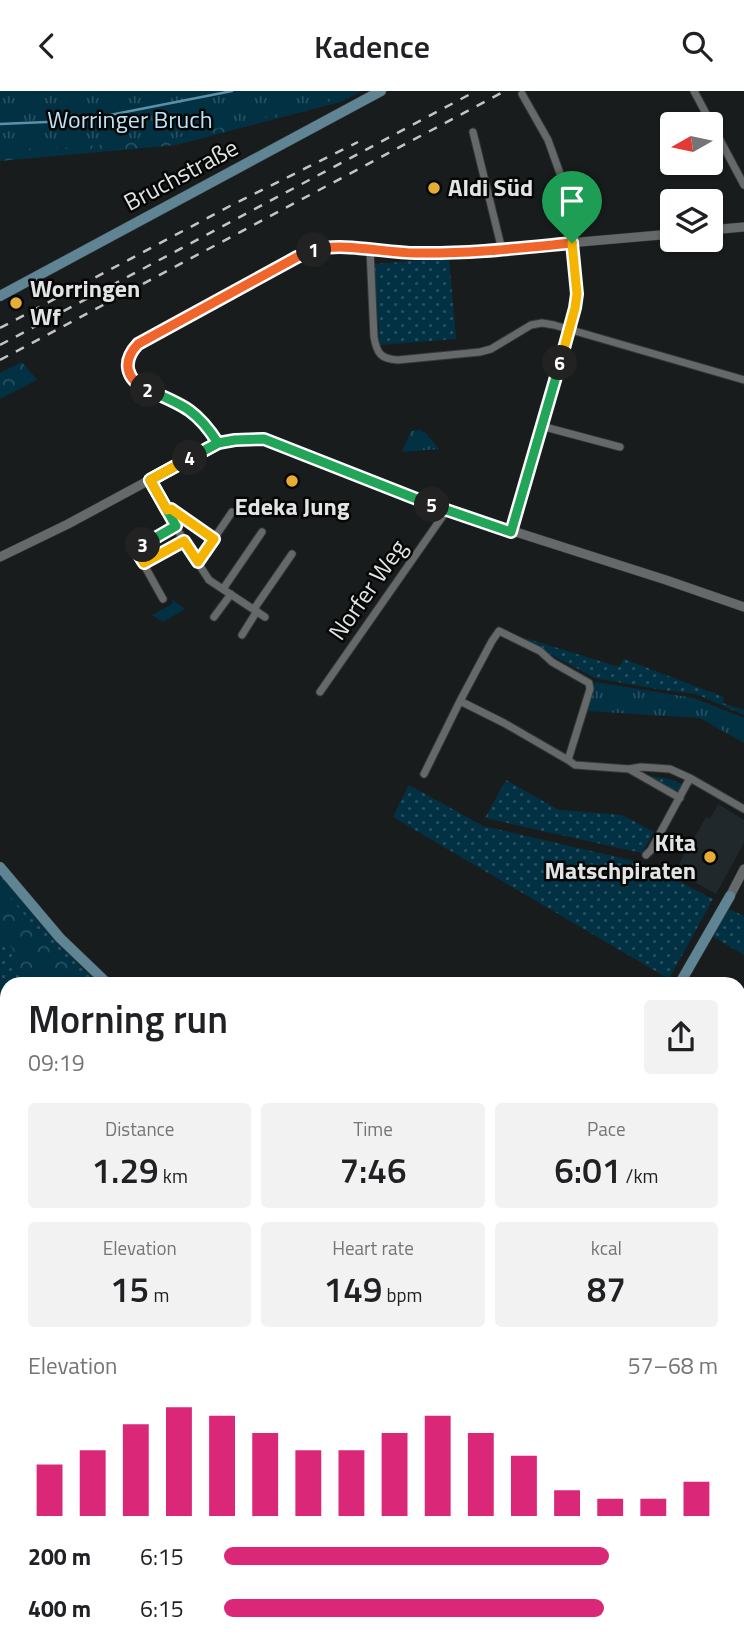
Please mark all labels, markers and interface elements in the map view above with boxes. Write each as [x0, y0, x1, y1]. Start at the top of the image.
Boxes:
text: Kadence [314, 22, 430, 70]
icon: back [28, 27, 66, 65]
icon: search [678, 27, 716, 65]
park label: Worringer Bruch [47, 101, 213, 137]
north arrow [660, 112, 723, 175]
map controls [660, 112, 723, 252]
street label: Bruchstraße [117, 129, 244, 219]
place label: Aldi Süd [448, 169, 533, 205]
pin [542, 171, 602, 243]
marker: Aldi Süd [426, 180, 442, 196]
icon: arrive [553, 182, 591, 220]
button: layers [660, 189, 723, 252]
pin: 1 [296, 233, 332, 267]
text: 1 [308, 235, 319, 264]
place label: Worringen Wf [30, 270, 140, 334]
marker: Worringen Wf [8, 295, 24, 311]
pin: 6 [542, 345, 578, 381]
text: 6 [554, 348, 565, 377]
pin: 2 [130, 373, 166, 407]
text: 2 [142, 375, 153, 404]
pin: 4 [172, 441, 208, 475]
text: 4 [184, 443, 195, 472]
marker: Edeka Jung [284, 473, 300, 489]
pin: 5 [414, 487, 450, 523]
place label: Edeka Jung [234, 488, 350, 524]
text: 5 [426, 490, 437, 519]
pin: 3 [125, 527, 160, 563]
text: 3 [137, 530, 148, 559]
street label: Norfer Weg [319, 532, 415, 647]
place label: Kita Matschpiraten [544, 824, 696, 888]
marker: Kita Matschpiraten [702, 849, 718, 865]
text: Morning run [28, 990, 228, 1048]
button: share [644, 1000, 718, 1074]
text: 09:19 [28, 1045, 85, 1080]
text: Distance [105, 1114, 174, 1143]
text: Time [353, 1114, 393, 1143]
text: Pace [587, 1114, 626, 1143]
text: 1.29 [91, 1143, 159, 1197]
text: 7:46 [339, 1143, 407, 1197]
text: 6:01 [554, 1143, 621, 1197]
text: km [159, 1161, 188, 1190]
text: /km [621, 1161, 658, 1190]
text: Elevation [103, 1233, 177, 1262]
text: Heart rate [332, 1233, 414, 1262]
text: kcal [591, 1233, 622, 1262]
text: 15 [110, 1262, 149, 1316]
text: 149 [324, 1262, 382, 1316]
text: 87 [587, 1262, 626, 1316]
text: m [149, 1280, 169, 1309]
text: bpm [382, 1280, 422, 1309]
text: Elevation [28, 1348, 117, 1383]
text: 57–68 m [628, 1348, 718, 1383]
text: 200 m [28, 1539, 91, 1574]
text: 6:15 [140, 1539, 184, 1574]
text: 400 m [28, 1591, 91, 1626]
text: 6:15 [140, 1591, 184, 1626]

